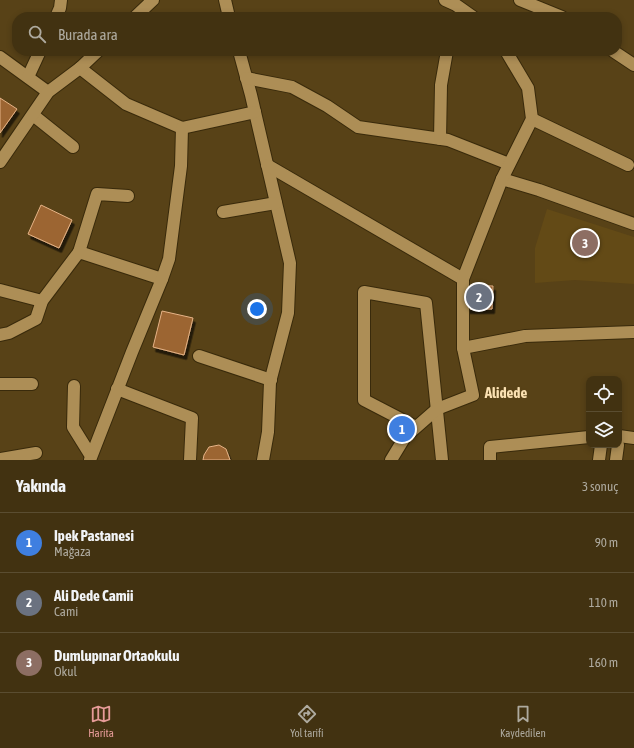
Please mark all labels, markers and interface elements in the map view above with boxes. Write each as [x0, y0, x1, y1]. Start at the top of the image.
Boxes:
search box [12, 12, 622, 56]
icon: search [26, 23, 48, 45]
text: Burada ara [58, 26, 118, 43]
pin: 3 [572, 228, 598, 258]
pin: 2 [466, 282, 492, 312]
your location [247, 299, 267, 319]
map controls [586, 376, 622, 448]
button: locate [586, 376, 622, 412]
district label: Alidede [484, 384, 527, 401]
button: layers [586, 412, 622, 448]
pin: 1 [389, 414, 415, 444]
text: Yakında [16, 476, 66, 496]
text: 3 sonuç [582, 479, 618, 494]
text: Ipek Pastanesi [54, 527, 134, 544]
text: 1 [26, 535, 32, 550]
text: 90 m [595, 535, 618, 550]
text: Mağaza [54, 544, 91, 559]
text: Ali Dede Camii [54, 587, 133, 604]
text: 2 [26, 595, 32, 610]
text: 110 m [589, 595, 618, 610]
text: Cami [54, 604, 78, 619]
text: Dumlupınar Ortaokulu [54, 647, 179, 664]
text: 3 [26, 655, 32, 670]
text: 160 m [589, 655, 618, 670]
text: Okul [54, 664, 77, 679]
tab: Harita [88, 703, 114, 739]
tab: Yol tarifi [290, 703, 324, 739]
tab: Kaydedilen [500, 703, 546, 739]

